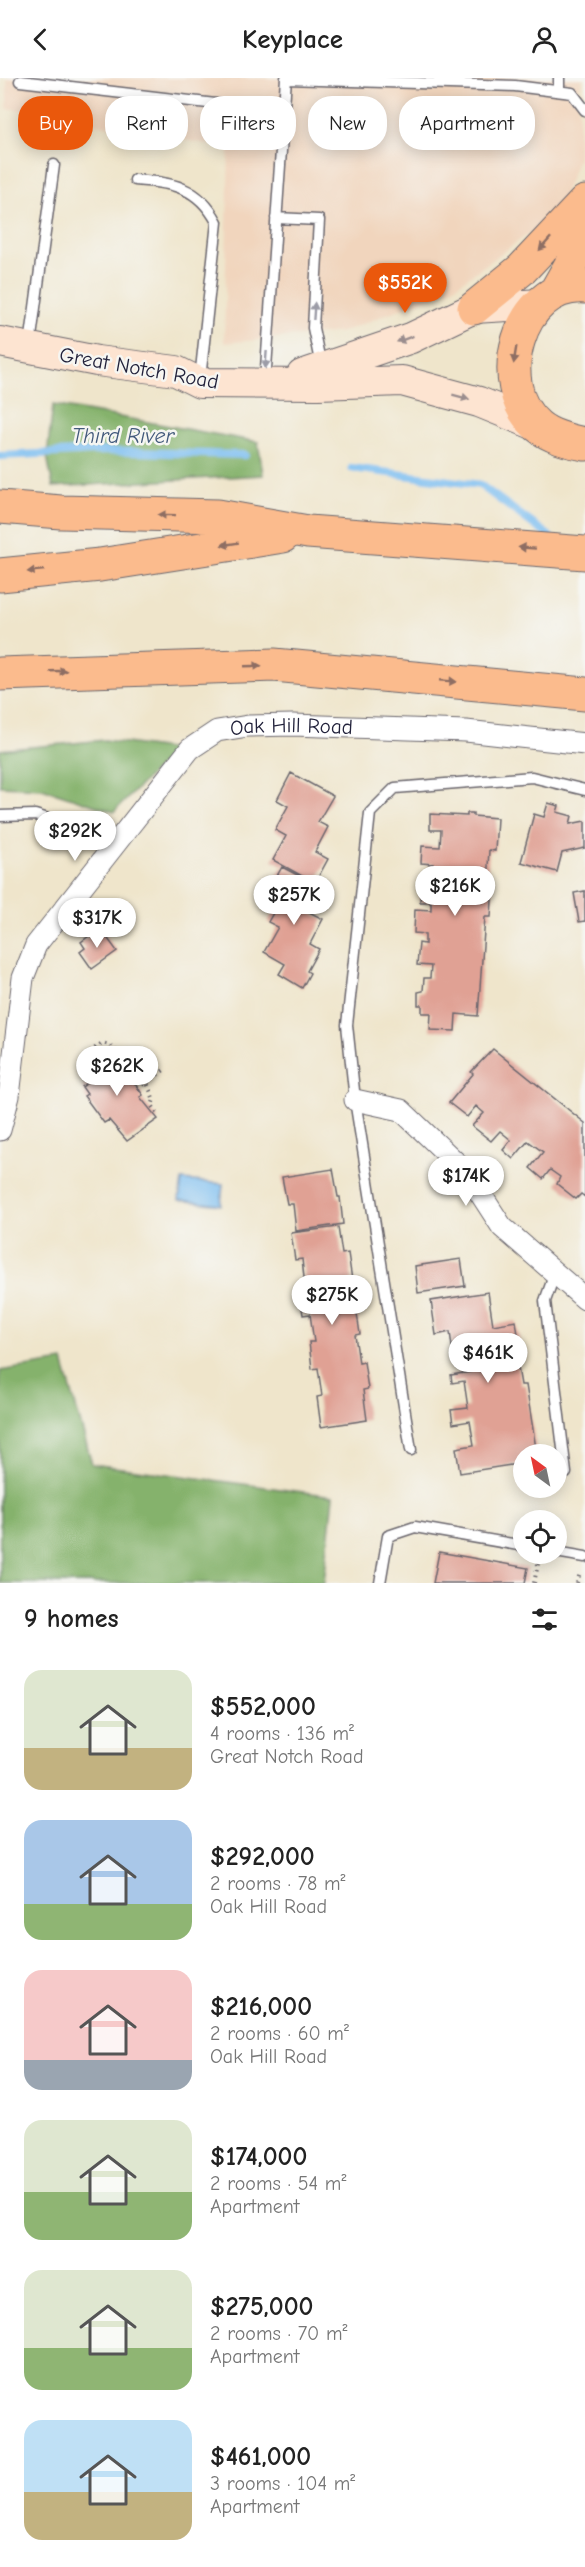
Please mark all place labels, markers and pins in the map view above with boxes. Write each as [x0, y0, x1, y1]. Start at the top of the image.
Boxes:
pin: $552K [363, 263, 447, 314]
pin: $292K [33, 811, 117, 862]
pin: $216K [413, 866, 497, 917]
pin: $257K [252, 875, 336, 926]
pin: $317K [55, 898, 139, 949]
pin: $262K [75, 1046, 159, 1097]
pin: $174K [424, 1156, 508, 1207]
pin: $275K [290, 1275, 374, 1326]
pin: $461K [446, 1333, 530, 1384]

